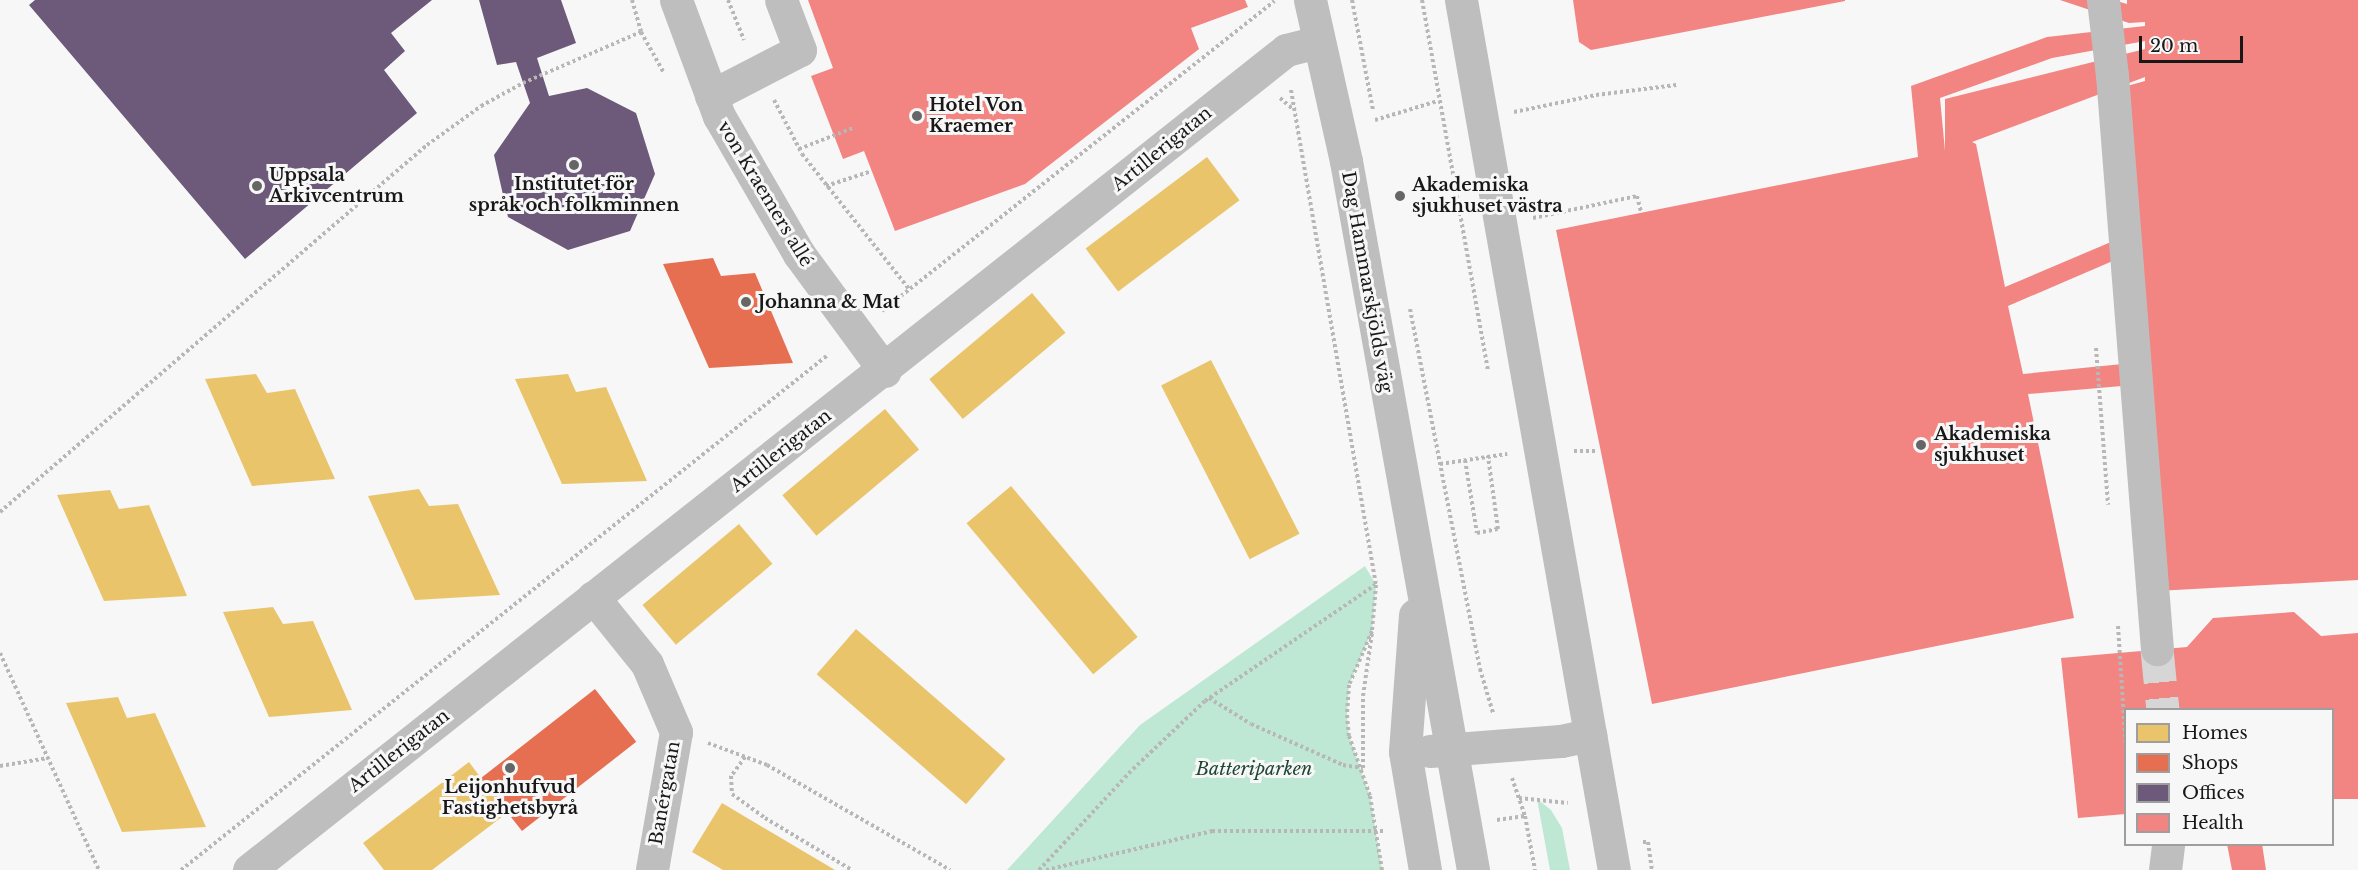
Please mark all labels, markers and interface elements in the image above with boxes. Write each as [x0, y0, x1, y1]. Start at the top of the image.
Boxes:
scale bar [2142, 24, 2246, 62]
text: 20 m [2150, 35, 2198, 57]
place label: Hotel Von Kraemer [929, 95, 1024, 138]
street label: Artillerigatan [1108, 102, 1216, 196]
marker: Hotel Von Kraemer [910, 109, 924, 123]
street label: von Kraemers allé [713, 117, 817, 271]
marker: Institutet för språk och folkminnen [567, 158, 581, 172]
place label: Uppsala Arkivcentrum [269, 165, 404, 207]
street label: Dag Hammarskjölds väg [1337, 169, 1397, 395]
place label: Institutet för språk och folkminnen [469, 174, 679, 216]
place label: Akademiska sjukhuset västra [1412, 175, 1563, 218]
marker: Uppsala Arkivcentrum [250, 179, 264, 193]
marker: Akademiska sjukhuset västra [1393, 189, 1407, 203]
place label: Johanna & Mat [758, 291, 900, 313]
marker: Johanna & Mat [739, 295, 753, 309]
street label: Artillerigatan [726, 405, 836, 497]
place label: Akademiska sjukhuset [1934, 424, 2051, 466]
marker: Akademiska sjukhuset [1912, 436, 1930, 454]
street label: Artillerigatan [344, 705, 454, 797]
legend [2124, 708, 2334, 846]
text: Homes [2182, 722, 2248, 744]
street label: Banérgatan [645, 739, 685, 847]
text: Shops [2182, 752, 2238, 774]
park label: Batteriparken [1196, 758, 1312, 780]
marker: Leijonhufvud Fastighetsbyrå [503, 761, 517, 775]
place label: Leijonhufvud Fastighetsbyrå [442, 777, 578, 820]
text: Offices [2182, 782, 2245, 804]
text: Health [2182, 812, 2244, 834]

